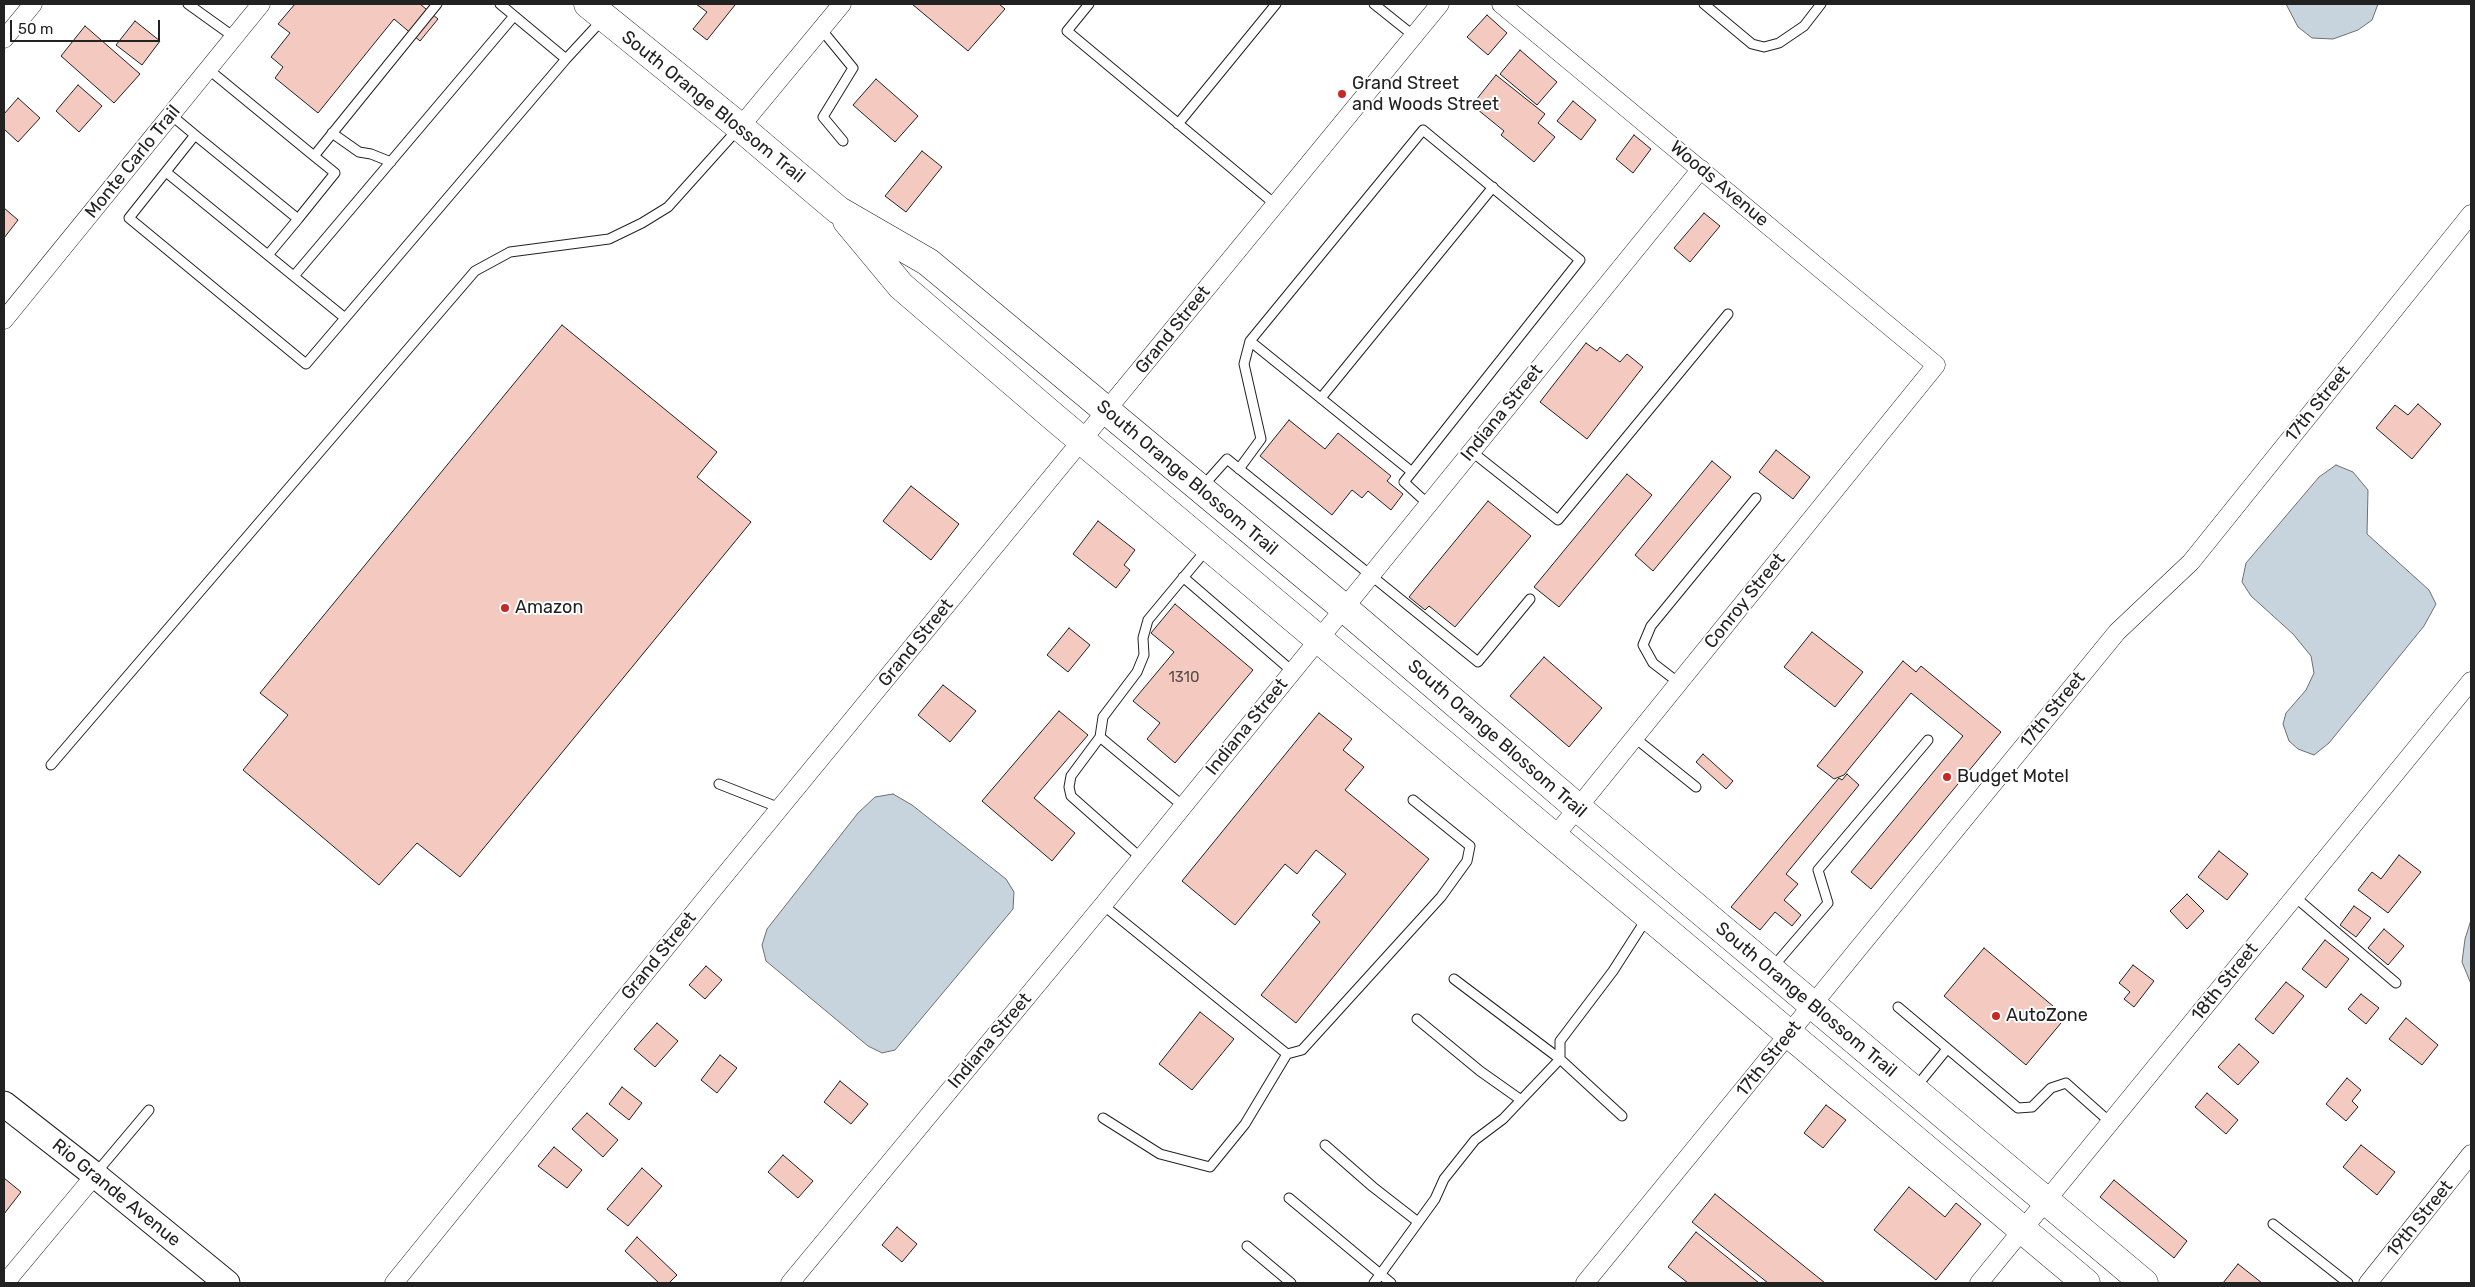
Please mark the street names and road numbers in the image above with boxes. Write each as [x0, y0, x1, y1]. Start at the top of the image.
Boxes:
street label: South Orange Blossom Trail [617, 26, 809, 188]
street label: Monte Carlo Trail [81, 101, 185, 223]
street label: Woods Avenue [1665, 137, 1773, 231]
street label: Grand Street [1131, 282, 1215, 378]
street label: Indiana Street [1456, 360, 1548, 466]
street label: 17th Street [2281, 362, 2355, 446]
street label: South Orange Blossom Trail [1092, 396, 1282, 560]
street label: Conroy Street [1700, 549, 1790, 653]
street label: Grand Street [874, 595, 958, 691]
street label: South Orange Blossom Trail [1403, 655, 1591, 823]
street label: 17th Street [2016, 668, 2090, 752]
street label: Indiana Street [1201, 674, 1293, 780]
street label: Grand Street [617, 908, 701, 1004]
street label: South Orange Blossom Trail [1711, 918, 1901, 1082]
street label: 18th Street [2187, 939, 2263, 1025]
street label: Indiana Street [944, 989, 1036, 1093]
street label: 17th Street [1732, 1017, 1806, 1101]
street label: Rio Grande Avenue [47, 1135, 185, 1251]
street label: 19th Street [2382, 1176, 2458, 1262]

